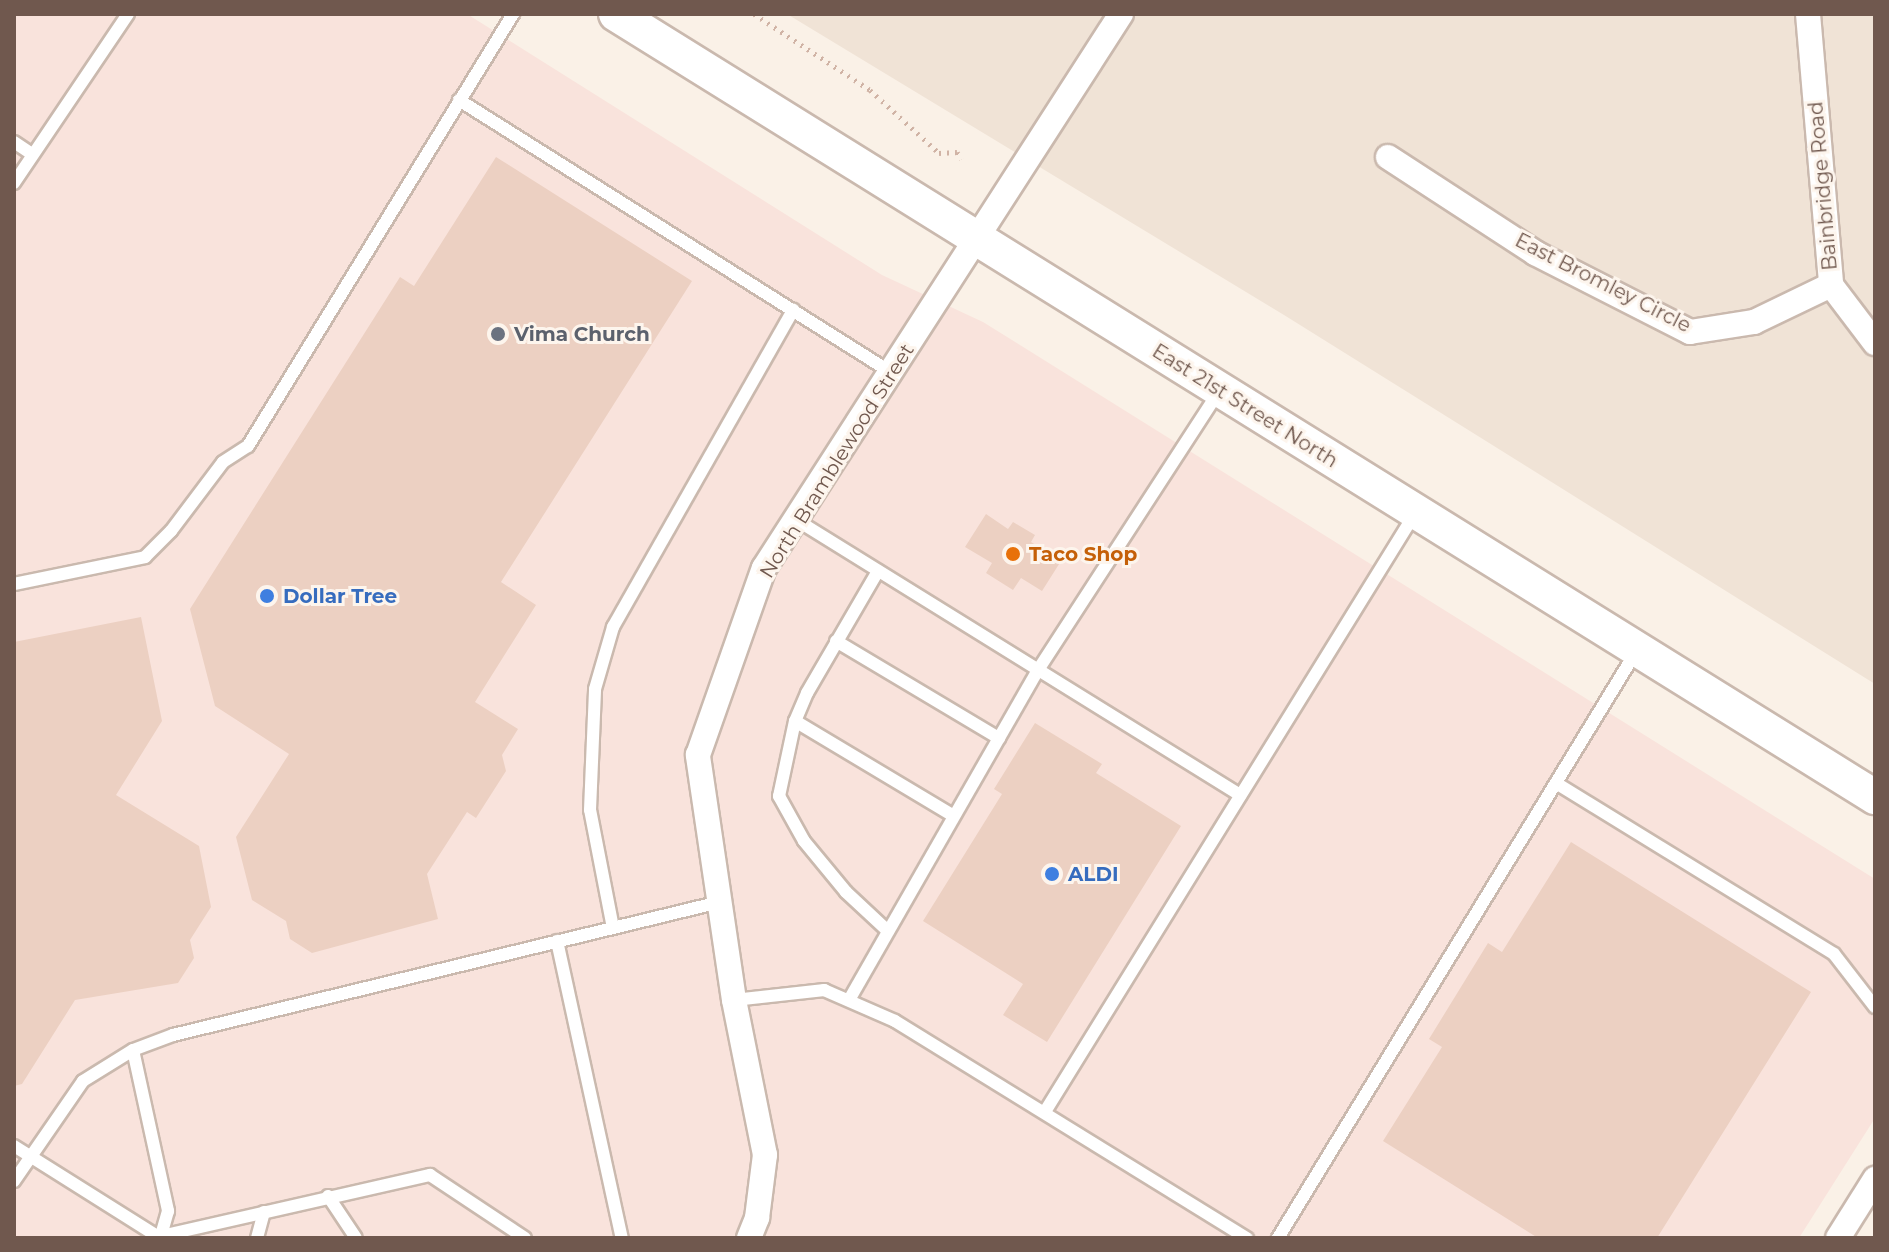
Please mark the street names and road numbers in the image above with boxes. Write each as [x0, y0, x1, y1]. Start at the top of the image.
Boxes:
street label: Bainbridge Road [1804, 101, 1842, 271]
street label: East Bromley Circle [1511, 228, 1695, 338]
street label: North Bramblewood Street [755, 339, 919, 583]
street label: East 21st Street North [1148, 339, 1342, 473]

